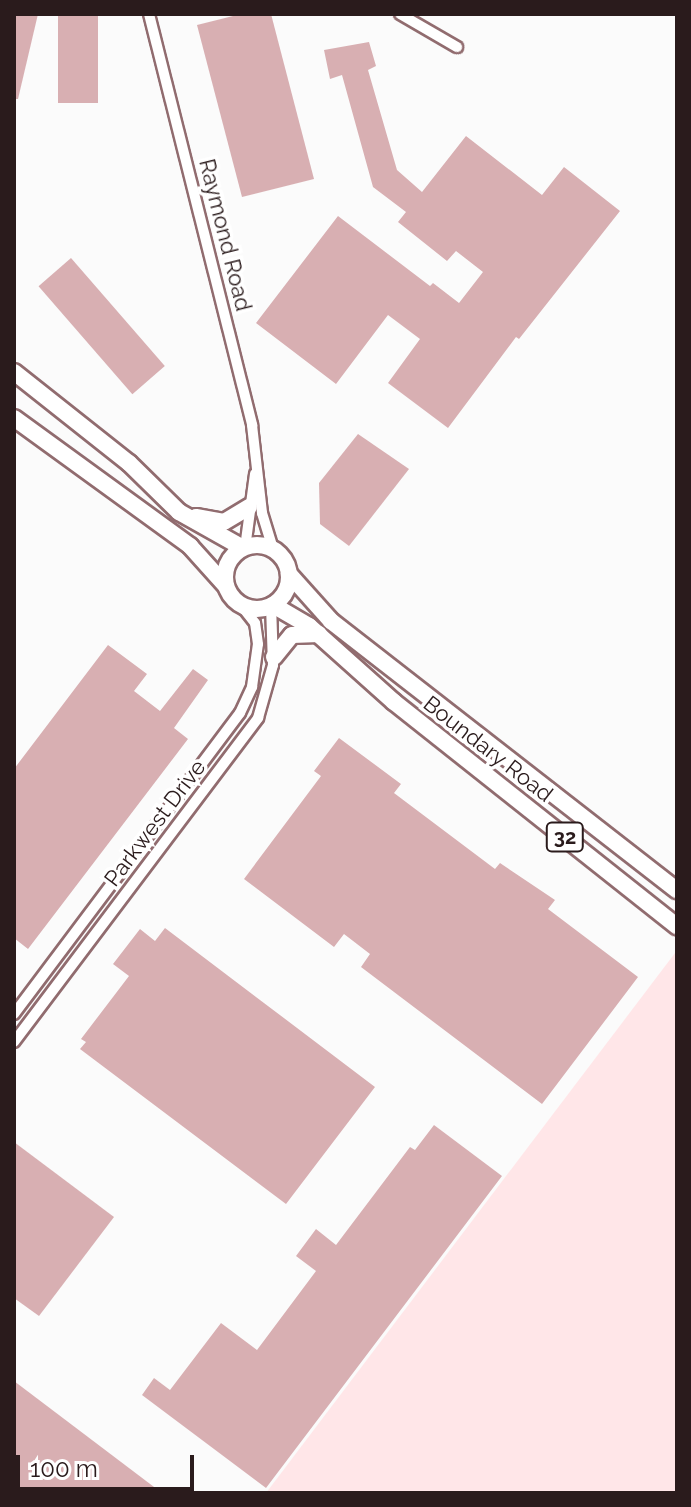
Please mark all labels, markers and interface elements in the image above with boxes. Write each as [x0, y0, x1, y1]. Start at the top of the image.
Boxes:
street label: Raymond Road [193, 156, 257, 314]
street label: Boundary Road [418, 690, 558, 808]
street label: Parkwest Drive [99, 755, 211, 891]
road number: 32 [545, 821, 585, 853]
scale bar [20, 1439, 198, 1489]
text: 100 m [30, 1454, 98, 1483]

